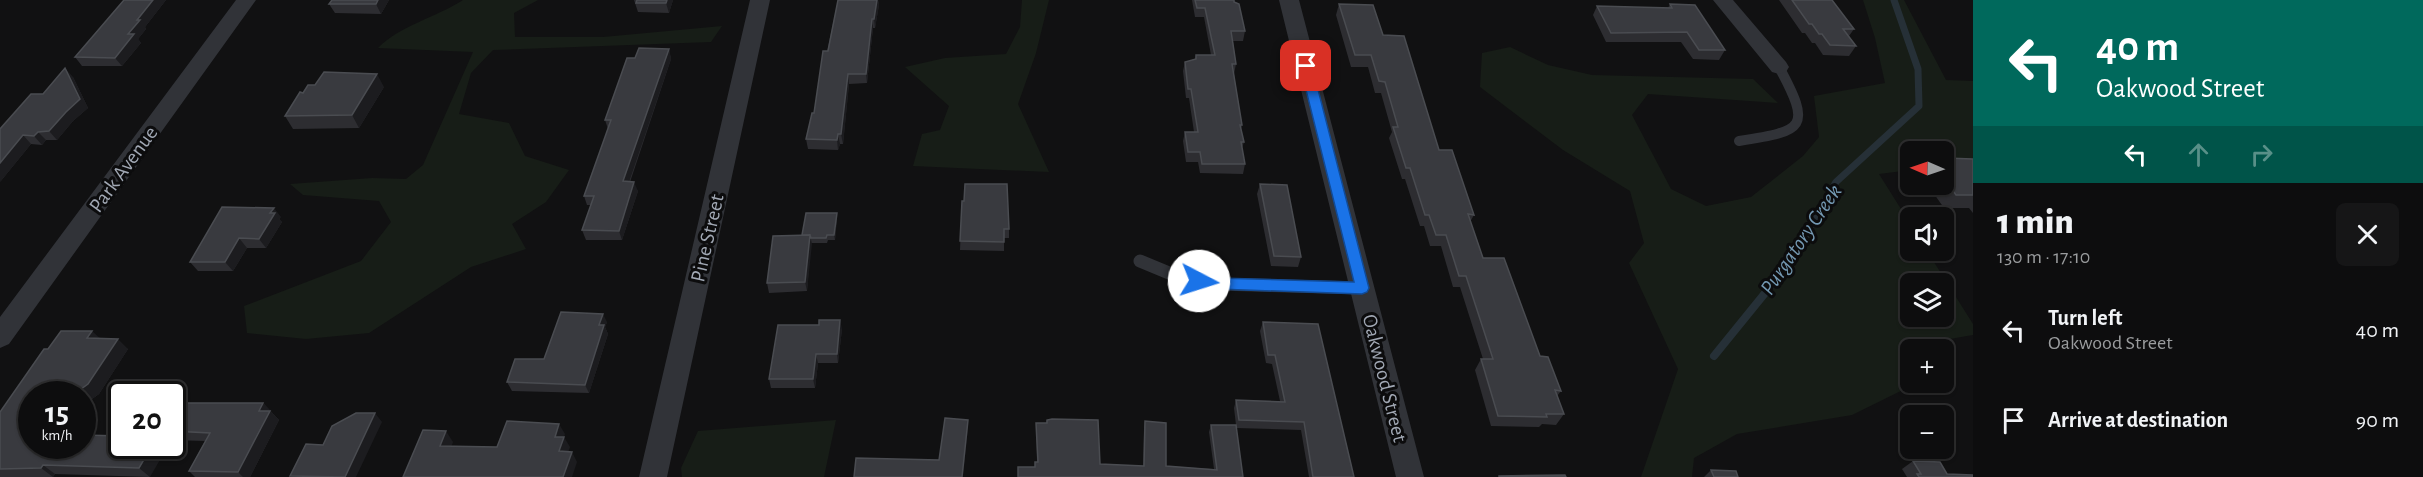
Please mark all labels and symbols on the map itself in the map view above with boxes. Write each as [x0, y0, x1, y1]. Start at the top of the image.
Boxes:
pin [1280, 40, 1331, 91]
street label: Park Avenue [85, 122, 162, 216]
north arrow [1900, 141, 1954, 195]
water label: Purgatory Creek [1756, 180, 1846, 299]
street label: Pine Street [687, 192, 728, 284]
position arrow [1167, 249, 1231, 313]
street label: Oakwood Street [1358, 312, 1411, 444]
speed limit sign: 20 [108, 381, 186, 459]

